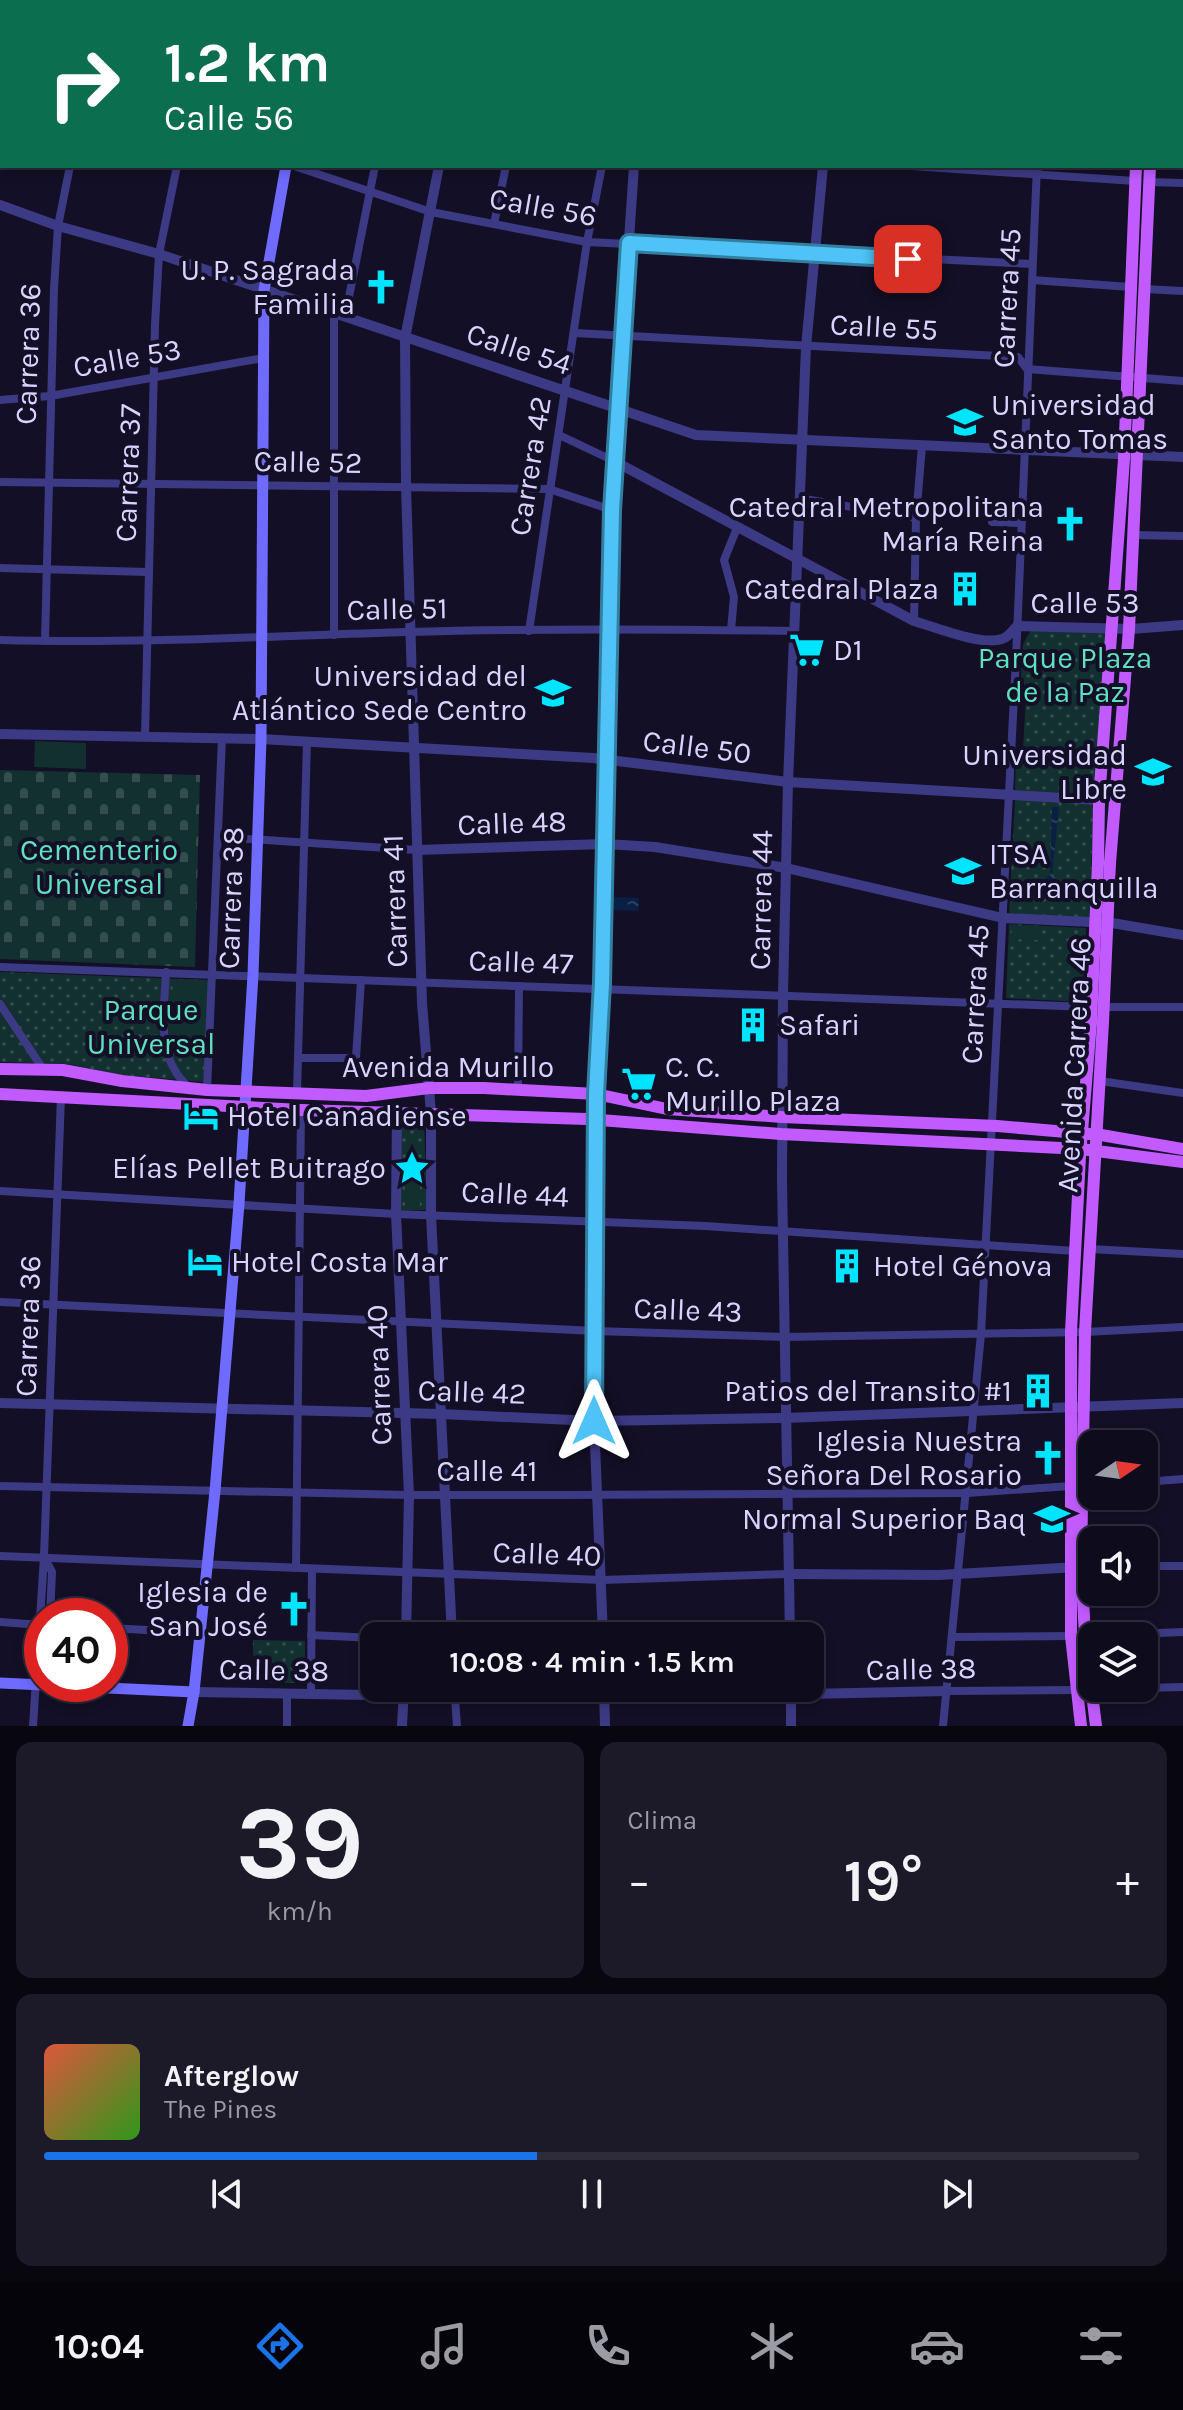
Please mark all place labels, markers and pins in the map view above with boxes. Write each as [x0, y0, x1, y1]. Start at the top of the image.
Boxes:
pin [874, 225, 942, 293]
place label: U. P. Sagrada Familia [181, 252, 355, 322]
church icon: U. P. Sagrada Familia [362, 268, 400, 306]
place label: Universidad Santo Tomas [991, 387, 1168, 457]
school or university icon: Universidad Santo Tomas [946, 403, 984, 441]
place label: Catedral Metropolitana María Reina [729, 489, 1044, 559]
church icon: Catedral Metropolitana María Reina [1051, 505, 1089, 543]
building icon: Catedral Plaza [946, 570, 984, 608]
place label: Catedral Plaza [744, 571, 939, 607]
supermarket icon: D1 [788, 631, 826, 669]
place label: D1 [833, 632, 863, 668]
place label: Universidad del Atlántico Sede Centro [232, 658, 527, 728]
school or university icon: Universidad del Atlántico Sede Centro [534, 674, 572, 712]
place label: Universidad Libre [962, 737, 1127, 807]
school or university icon: Universidad Libre [1134, 753, 1172, 791]
place label: ITSA Barranquilla [989, 836, 1158, 906]
school or university icon: ITSA Barranquilla [944, 852, 982, 890]
building icon: Safari [734, 1006, 772, 1044]
place label: Safari [779, 1007, 860, 1043]
place label: C. C. Murillo Plaza [665, 1049, 841, 1119]
supermarket icon: C. C. Murillo Plaza [620, 1065, 658, 1103]
hotel icon: Hotel Canadiense [182, 1097, 220, 1135]
place label: Hotel Canadiense [227, 1098, 467, 1134]
place icon: Elías Pellet Buitrago [393, 1149, 431, 1187]
place label: Elías Pellet Buitrago [112, 1150, 386, 1186]
hotel icon: Hotel Costa Mar [186, 1243, 224, 1281]
place label: Hotel Costa Mar [231, 1244, 448, 1280]
building icon: Hotel Génova [828, 1247, 866, 1285]
place label: Hotel Génova [873, 1248, 1052, 1284]
building icon: Patios del Transito #1 [1019, 1372, 1057, 1410]
place label: Patios del Transito #1 [724, 1373, 1012, 1409]
place label: Iglesia Nuestra Señora Del Rosario [766, 1423, 1022, 1493]
church icon: Iglesia Nuestra Señora Del Rosario [1029, 1439, 1067, 1477]
school or university icon: Normal Superior Baq [1033, 1500, 1071, 1538]
place label: Normal Superior Baq [742, 1501, 1026, 1537]
place label: Iglesia de San José [137, 1574, 268, 1644]
church icon: Iglesia de San José [275, 1590, 313, 1628]

